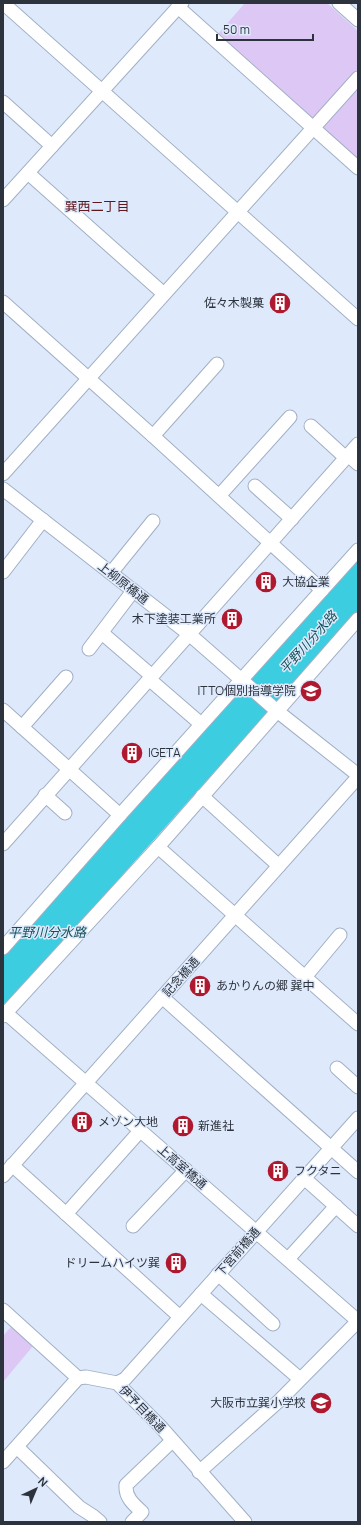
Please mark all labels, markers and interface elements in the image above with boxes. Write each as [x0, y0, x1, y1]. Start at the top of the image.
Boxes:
scale bar [217, 16, 313, 42]
text: 50 m [223, 21, 250, 38]
district label: 巽西二丁目 [64, 197, 130, 215]
building icon: 佐々木製菓 [267, 290, 293, 316]
place label: 佐々木製菓 [204, 294, 264, 311]
street label: 上柳原橋通 [94, 557, 152, 608]
building icon: 大協企業 [253, 569, 279, 595]
place label: 大協企業 [282, 573, 330, 590]
building icon: 木下塗装工業所 [219, 606, 245, 632]
water label: 平野川分水路 [275, 606, 341, 677]
place label: 木下塗装工業所 [132, 610, 216, 627]
school or university icon: ITTO個別指導学院 [298, 678, 324, 704]
place label: ITTO個別指導学院 [197, 682, 296, 699]
building icon: IGETA [119, 740, 145, 766]
place label: IGETA [148, 744, 181, 761]
water label: 平野川分水路 [8, 923, 87, 941]
street label: 記念橋通 [158, 953, 203, 1000]
building icon: あかりんの郷 巽中 [187, 973, 213, 999]
place label: あかりんの郷 巽中 [216, 977, 314, 994]
building icon: メゾン大地 [69, 1109, 95, 1135]
place label: メゾン大地 [98, 1113, 158, 1130]
building icon: 新進社 [170, 1113, 196, 1139]
place label: 新進社 [198, 1117, 234, 1134]
street label: 上高室橋通 [154, 1141, 211, 1193]
building icon: フクタニ [265, 1158, 291, 1184]
place label: フクタニ [294, 1162, 342, 1179]
street label: 下宮前橋通 [212, 1223, 264, 1280]
building icon: ドリームハイツ巽 [163, 1250, 189, 1276]
place label: ドリームハイツ巽 [65, 1254, 160, 1271]
street label: 伊予目橋通 [115, 1381, 169, 1436]
school or university icon: 大阪市立巽小学校 [308, 1390, 334, 1416]
place label: 大阪市立巽小学校 [210, 1394, 306, 1411]
north arrow [16, 1469, 56, 1509]
text: N [35, 1473, 51, 1490]

